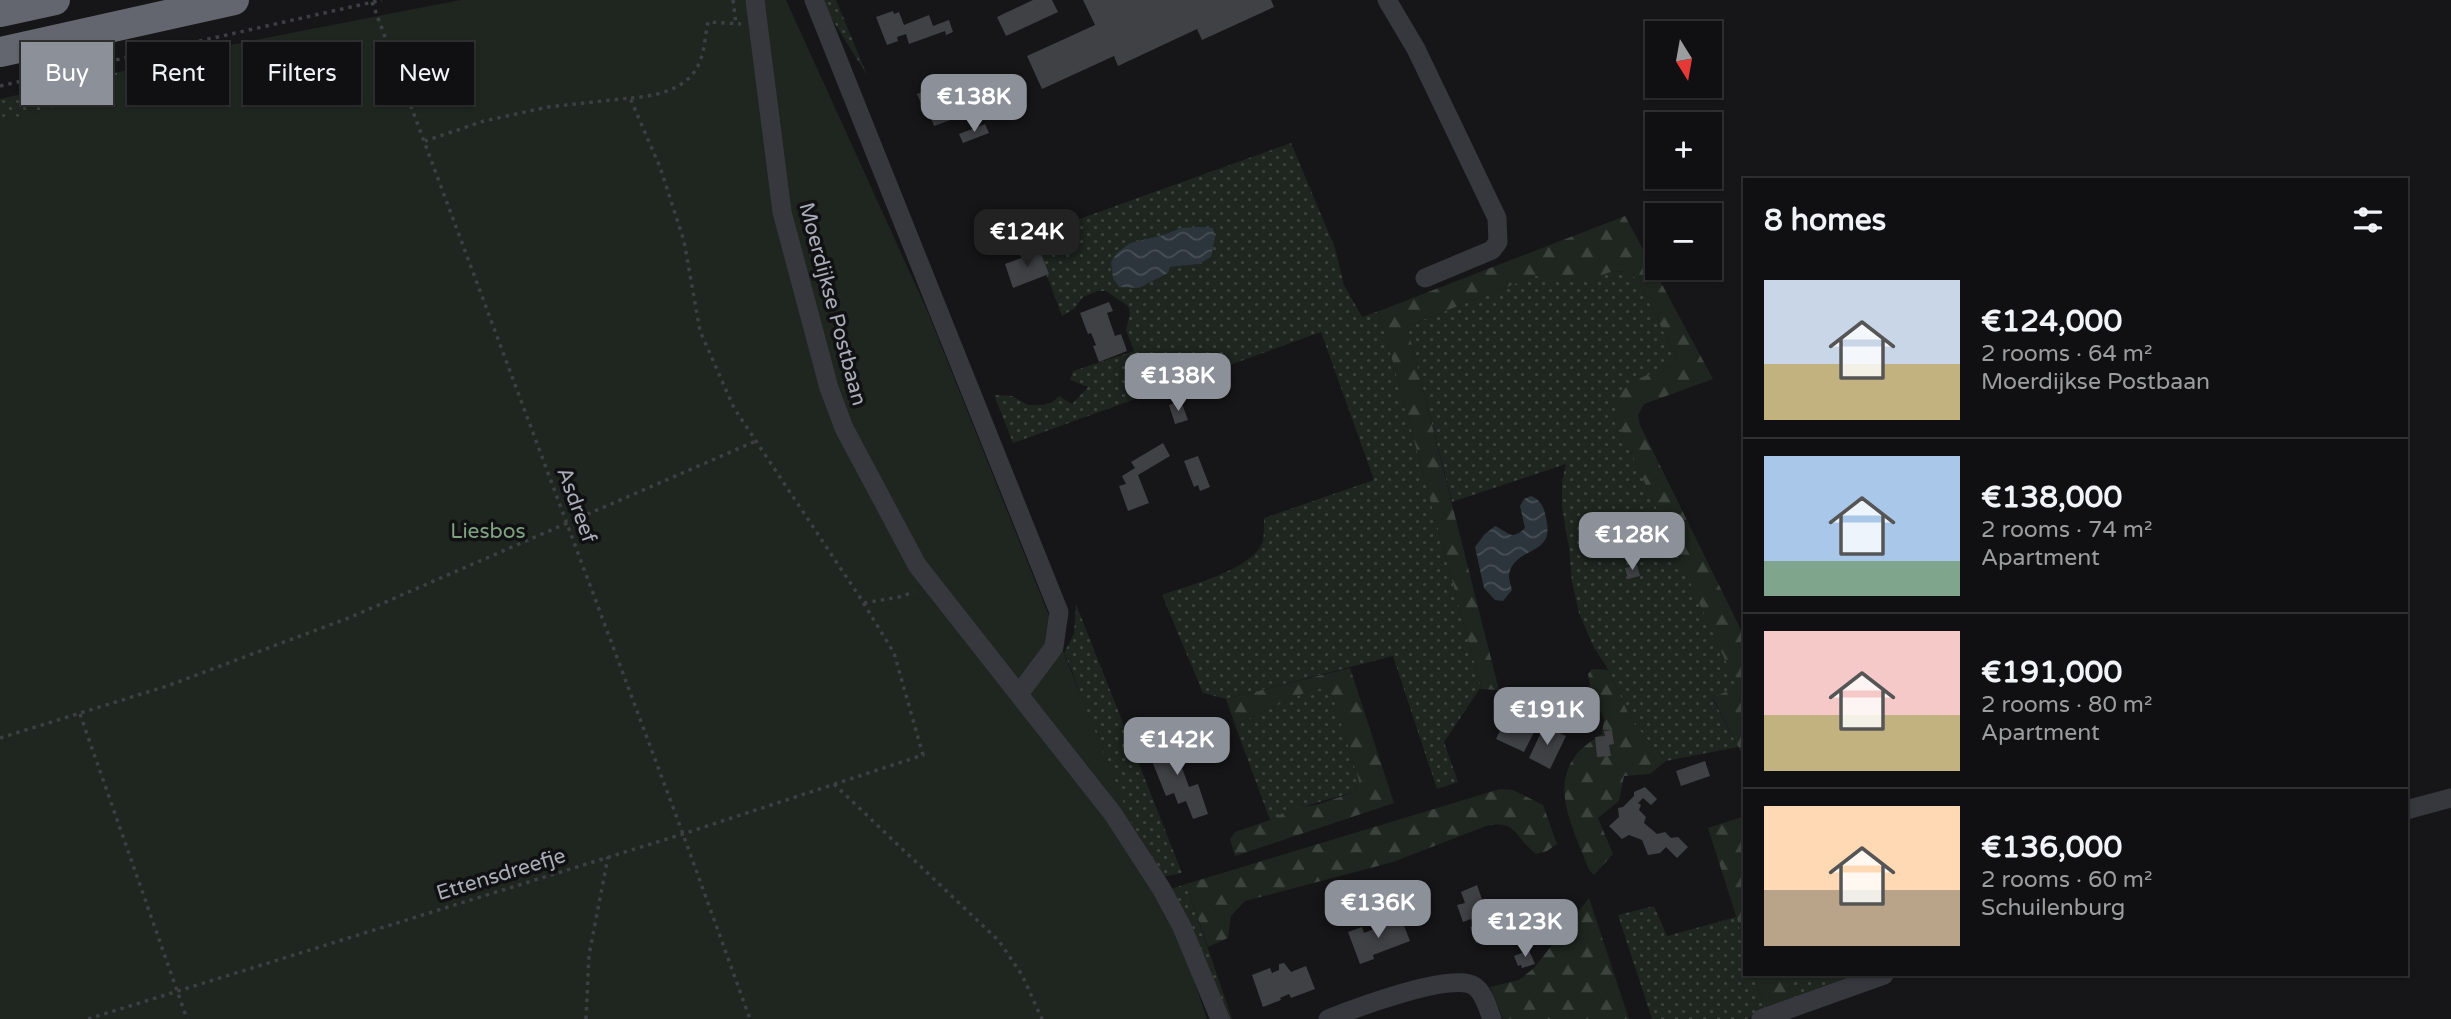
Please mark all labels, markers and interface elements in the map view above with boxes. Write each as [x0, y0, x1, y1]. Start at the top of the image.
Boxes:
north arrow [1645, 21, 1722, 98]
map controls [1645, 21, 1722, 280]
chip: Buy [21, 42, 113, 105]
chip: Rent [127, 42, 229, 105]
chip: Filters [243, 42, 361, 105]
chip: New [375, 42, 474, 105]
pin: €138K [925, 74, 1023, 134]
text: €138K [937, 83, 1011, 111]
button: + [1645, 112, 1722, 189]
street label: Moerdijkse Postbaan [793, 200, 872, 408]
icon: filters [2349, 201, 2387, 239]
text: 8 homes [1764, 202, 1886, 239]
button: − [1645, 203, 1722, 280]
pin: €124K [978, 210, 1076, 269]
text: €124K [990, 218, 1064, 246]
text: €124,000 [1981, 303, 2122, 340]
icon: home [1820, 308, 1904, 392]
text: 2 rooms · 64 m² [1981, 340, 2152, 368]
pin: €138K [1129, 354, 1227, 413]
text: €138K [1141, 362, 1215, 390]
text: Moerdijkse Postbaan [1981, 368, 2210, 396]
street label: Asdreef [551, 464, 602, 546]
text: €138,000 [1981, 479, 2122, 516]
icon: home [1820, 484, 1904, 568]
pin: €128K [1583, 512, 1681, 572]
text: 2 rooms · 74 m² [1981, 516, 2152, 544]
park label: Liesbos [450, 519, 526, 544]
text: €128K [1595, 521, 1669, 549]
text: Apartment [1981, 544, 2100, 572]
text: €191,000 [1981, 654, 2122, 691]
icon: home [1820, 659, 1904, 743]
pin: €191K [1498, 688, 1596, 747]
text: 2 rooms · 80 m² [1981, 691, 2152, 719]
text: €191K [1510, 696, 1584, 724]
pin: €142K [1128, 718, 1226, 777]
text: Apartment [1981, 719, 2100, 747]
text: €142K [1140, 726, 1214, 754]
text: €136,000 [1981, 829, 2122, 866]
icon: home [1820, 834, 1904, 918]
street label: Ettensdreefje [434, 843, 569, 906]
text: 2 rooms · 60 m² [1981, 866, 2152, 894]
pin: €136K [1329, 880, 1427, 940]
text: €136K [1341, 889, 1415, 917]
text: Schuilenburg [1981, 894, 2125, 922]
pin: €123K [1476, 900, 1574, 959]
text: €123K [1488, 908, 1562, 936]

